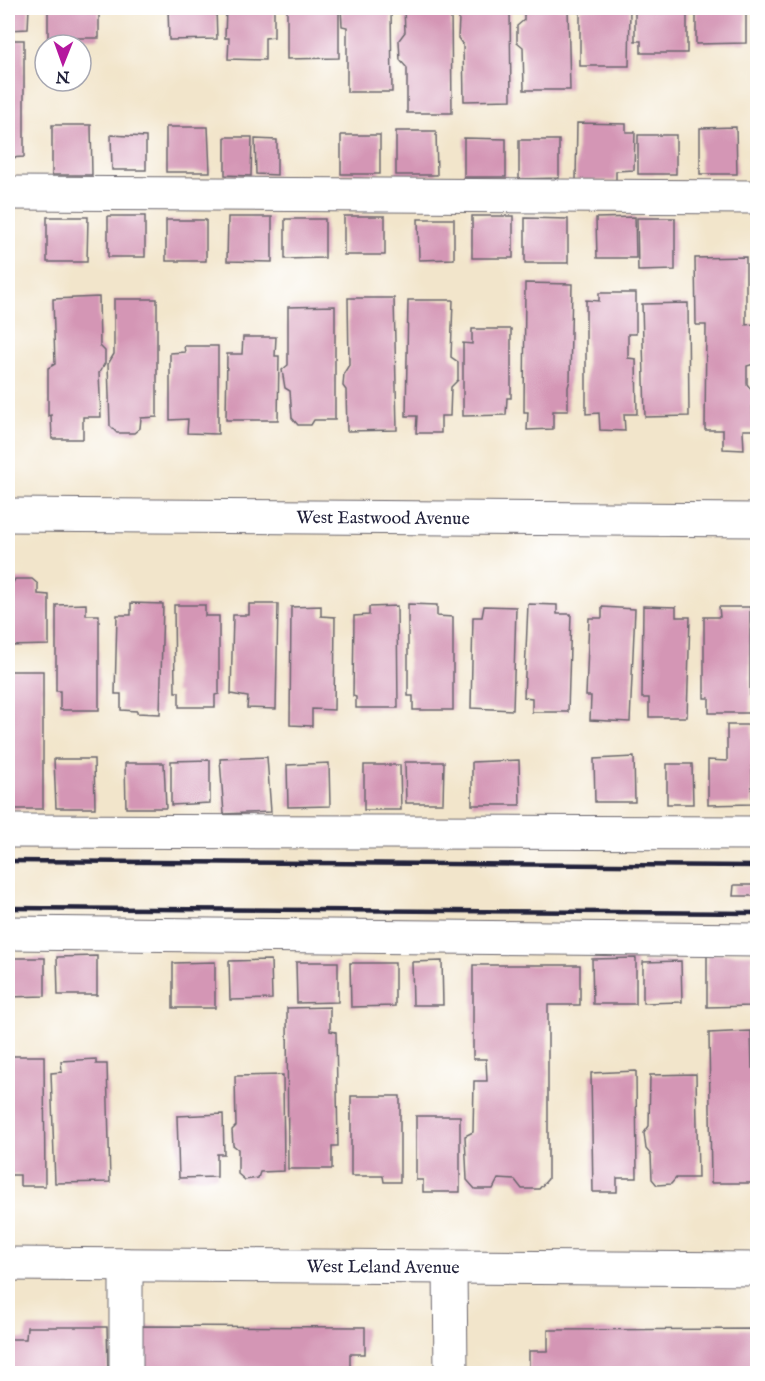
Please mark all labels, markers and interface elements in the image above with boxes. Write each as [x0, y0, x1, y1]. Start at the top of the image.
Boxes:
north arrow [33, 33, 93, 93]
text: N [56, 66, 71, 86]
street label: West Eastwood Avenue [296, 507, 470, 531]
street label: West Leland Avenue [306, 1256, 460, 1280]

